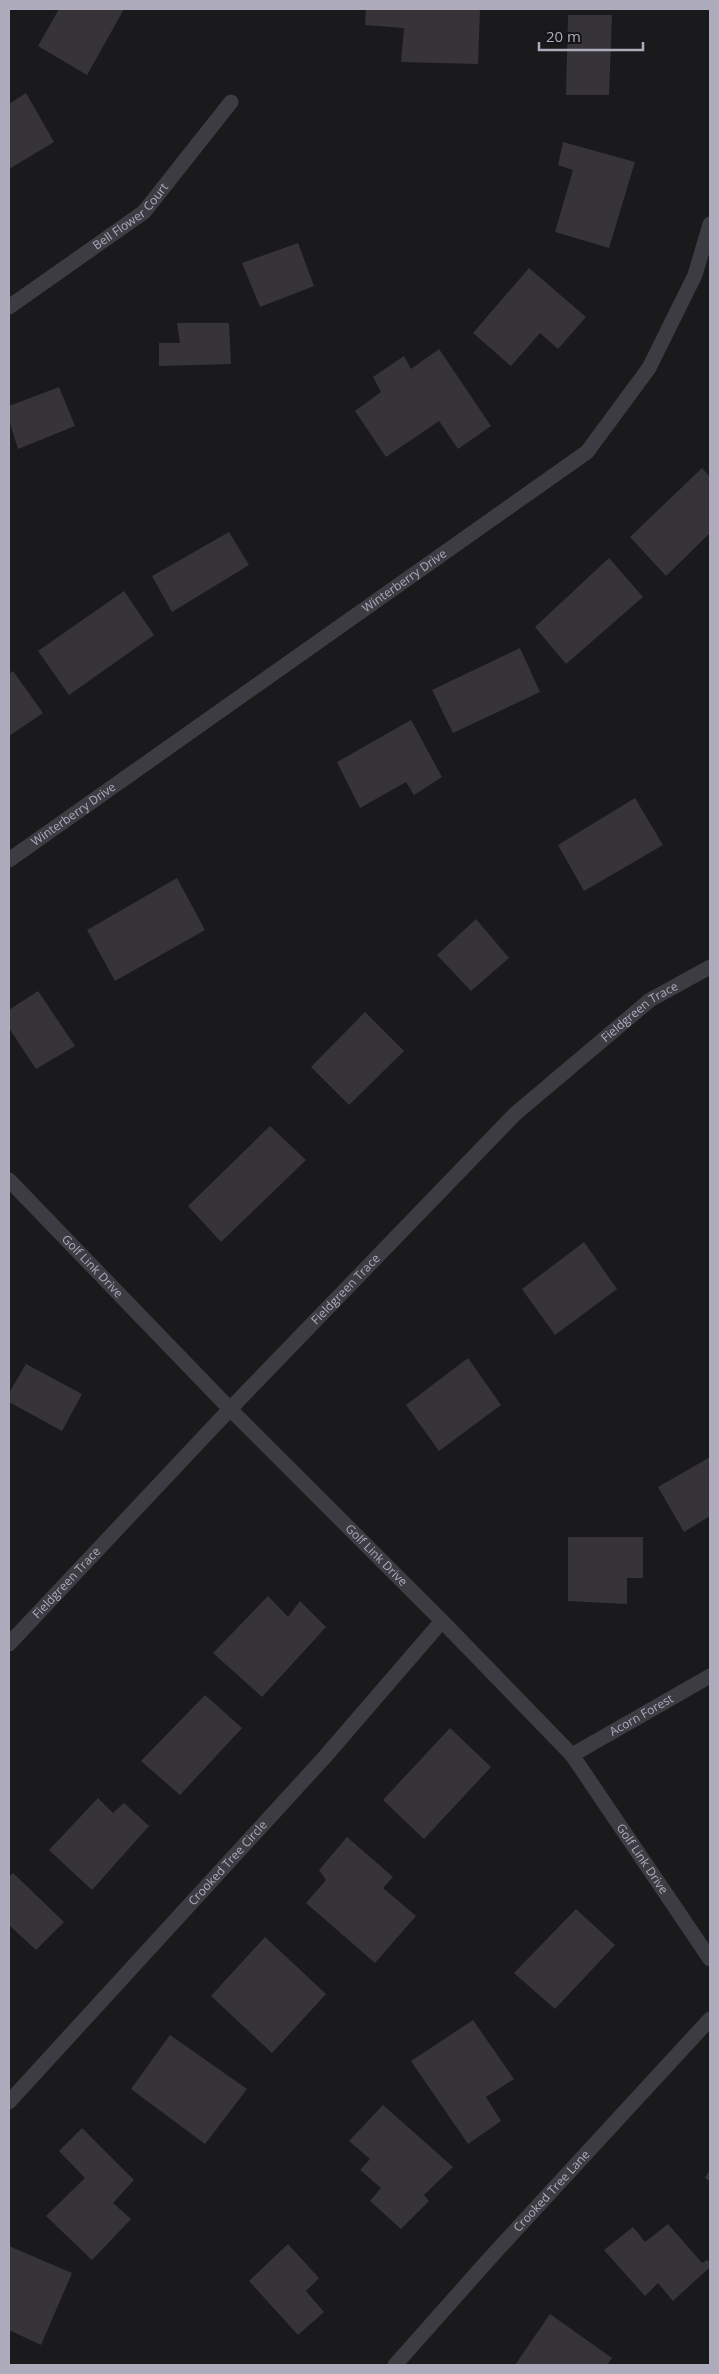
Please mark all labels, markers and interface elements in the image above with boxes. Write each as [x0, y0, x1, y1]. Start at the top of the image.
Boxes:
scale bar [539, 20, 643, 52]
text: 20 m [546, 26, 581, 46]
street label: Bell Flower Court [89, 179, 172, 254]
street label: Winterberry Drive [358, 545, 450, 616]
street label: Winterberry Drive [28, 778, 119, 850]
street label: Fieldgreen Trace [597, 977, 681, 1046]
street label: Golf Link Drive [58, 1231, 127, 1301]
street label: Fieldgreen Trace [307, 1250, 384, 1328]
street label: Golf Link Drive [342, 1520, 412, 1590]
street label: Fieldgreen Trace [28, 1543, 104, 1622]
street label: Acorn Forest [606, 1690, 676, 1740]
street label: Crooked Tree Circle [184, 1816, 271, 1909]
street label: Golf Link Drive [613, 1820, 673, 1897]
street label: Crooked Tree Lane [509, 2146, 593, 2235]

